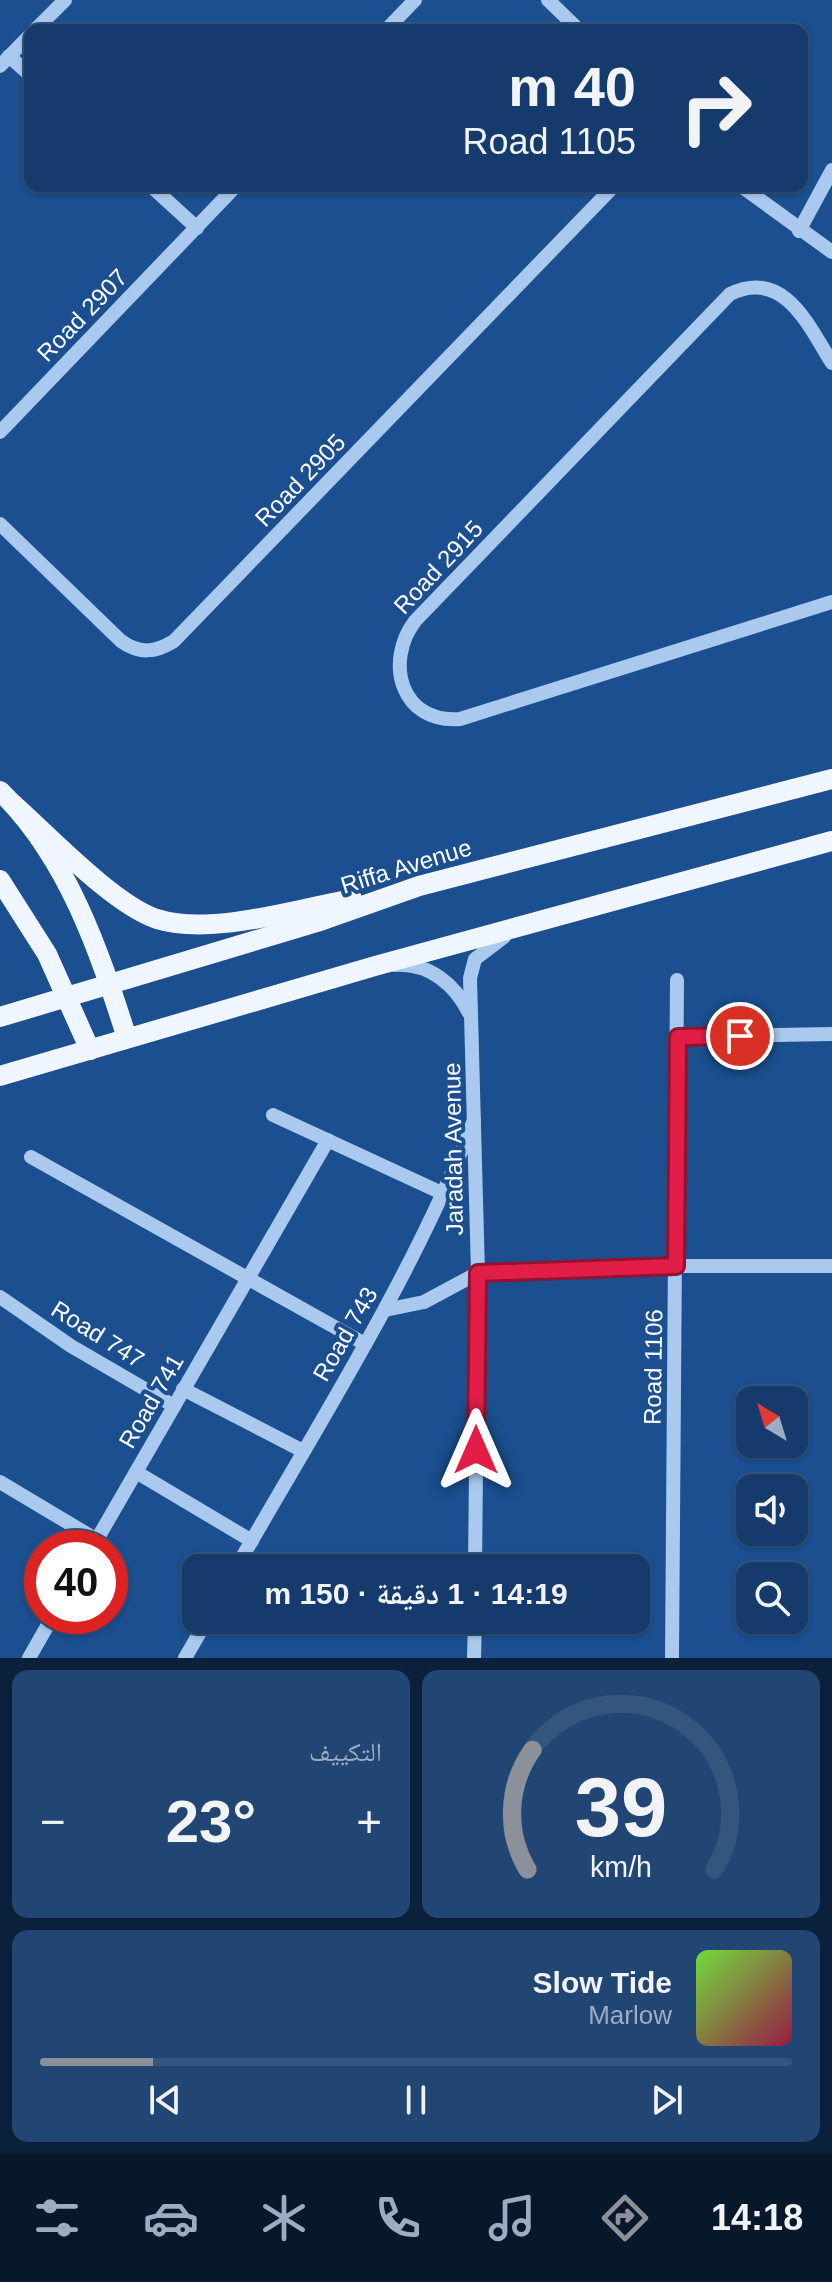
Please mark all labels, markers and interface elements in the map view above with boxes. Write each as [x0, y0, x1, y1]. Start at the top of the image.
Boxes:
text: 40 m [508, 55, 636, 118]
icon: right [664, 56, 768, 160]
text: Road 1105 [463, 121, 636, 162]
street label: Road 2907 [31, 263, 133, 367]
street label: Road 2905 [249, 428, 351, 532]
street label: Road 2915 [388, 515, 488, 619]
street label: Riffa Avenue [337, 833, 475, 899]
pin [706, 1002, 774, 1070]
icon: arrive [718, 1014, 762, 1058]
street label: Jaradah Avenue [438, 1062, 468, 1236]
street label: Road 743 [307, 1282, 383, 1386]
street label: Road 747 [47, 1295, 149, 1373]
street label: Road 1106 [638, 1309, 668, 1425]
street label: Road 741 [113, 1349, 189, 1453]
north arrow [736, 1386, 808, 1458]
map controls [736, 1386, 808, 1634]
position arrow [434, 1408, 518, 1492]
button: sound [736, 1474, 808, 1546]
speed limit sign: 40 [24, 1530, 128, 1634]
button: search [736, 1562, 808, 1634]
text: 14:19 · 1 دقيقة · 150 m [264, 1577, 568, 1610]
text: التكييف [309, 1737, 382, 1767]
text: 39 [575, 1761, 667, 1854]
text: 23° [166, 1788, 256, 1855]
text: − [40, 1797, 66, 1846]
text: + [356, 1797, 382, 1846]
text: km/h [590, 1851, 652, 1883]
text: Slow Tide [533, 1966, 672, 1999]
text: Marlow [588, 2000, 672, 2030]
icon: previous [143, 2078, 187, 2122]
icon: pause [394, 2078, 438, 2122]
icon: next [645, 2078, 689, 2122]
icon: filters [29, 2190, 85, 2246]
icon: car [143, 2190, 199, 2246]
icon: climate [256, 2190, 312, 2246]
icon: phone [370, 2190, 426, 2246]
icon: music [484, 2190, 540, 2246]
icon: directions [597, 2190, 653, 2246]
text: 14:18 [711, 2197, 803, 2238]

